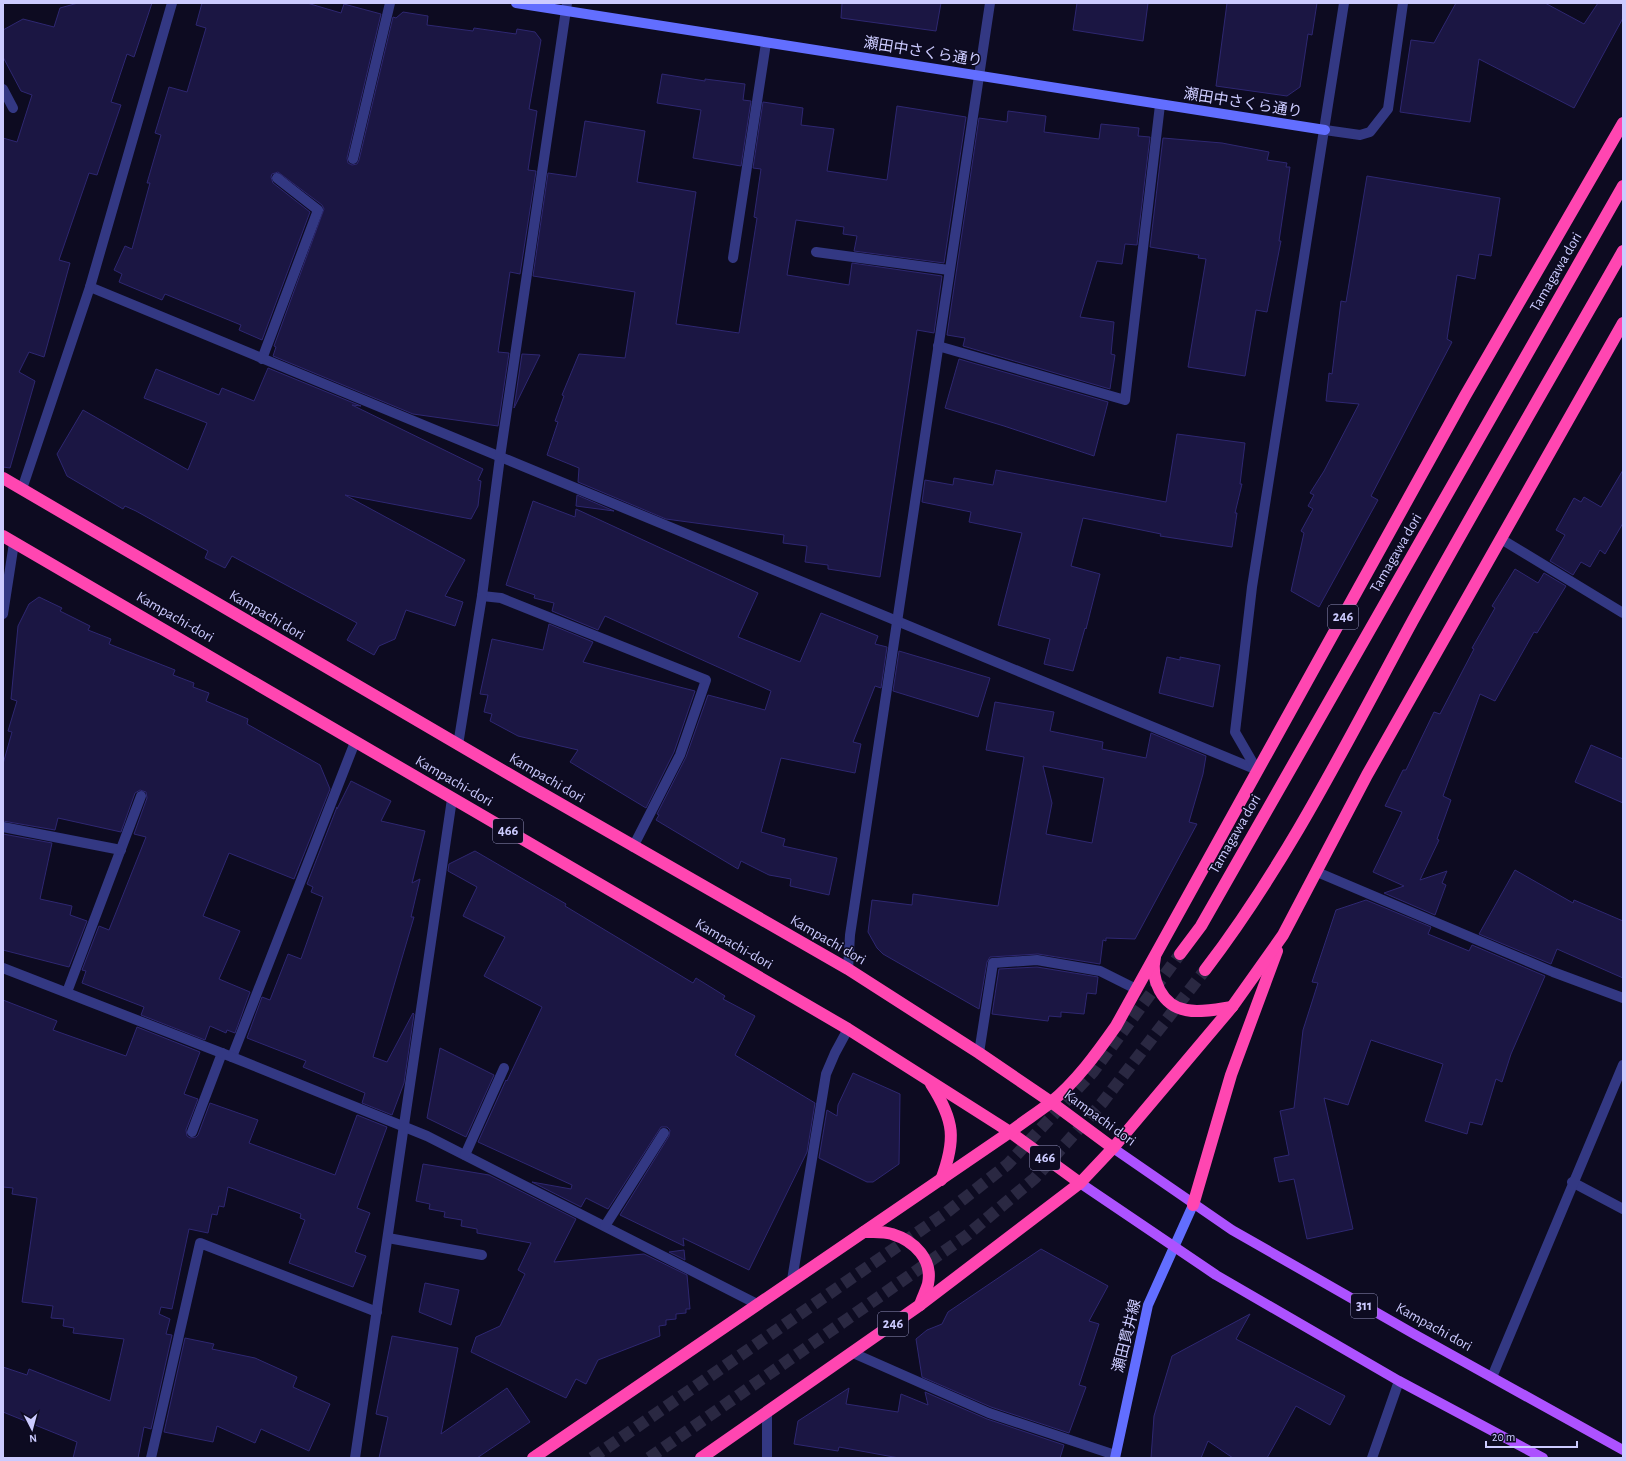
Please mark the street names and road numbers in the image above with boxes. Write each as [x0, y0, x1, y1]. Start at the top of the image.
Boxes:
street label: 瀬田中さくら通り [863, 34, 984, 69]
street label: 瀬田中さくら通り [1183, 85, 1304, 120]
street label: Tamagawa dori [1527, 230, 1585, 314]
street label: Tamagawa dori [1367, 511, 1425, 595]
street label: Kampachi dori [227, 587, 307, 643]
street label: Kampachi-dori [134, 589, 216, 645]
road number: 246 [1328, 605, 1358, 629]
street label: Kampachi dori [507, 750, 587, 806]
street label: Kampachi-dori [413, 753, 495, 809]
street label: Tamagawa dori [1206, 792, 1264, 876]
road number: 466 [493, 819, 523, 843]
street label: Kampachi dori [788, 912, 868, 968]
street label: Kampachi-dori [693, 916, 775, 972]
street label: Kampachi dori [1061, 1087, 1139, 1149]
road number: 466 [1030, 1146, 1060, 1170]
road number: 311 [1351, 1294, 1377, 1318]
street label: 瀬田貫井線 [1109, 1297, 1143, 1374]
street label: Kampachi dori [1393, 1300, 1475, 1354]
road number: 246 [878, 1312, 908, 1336]

